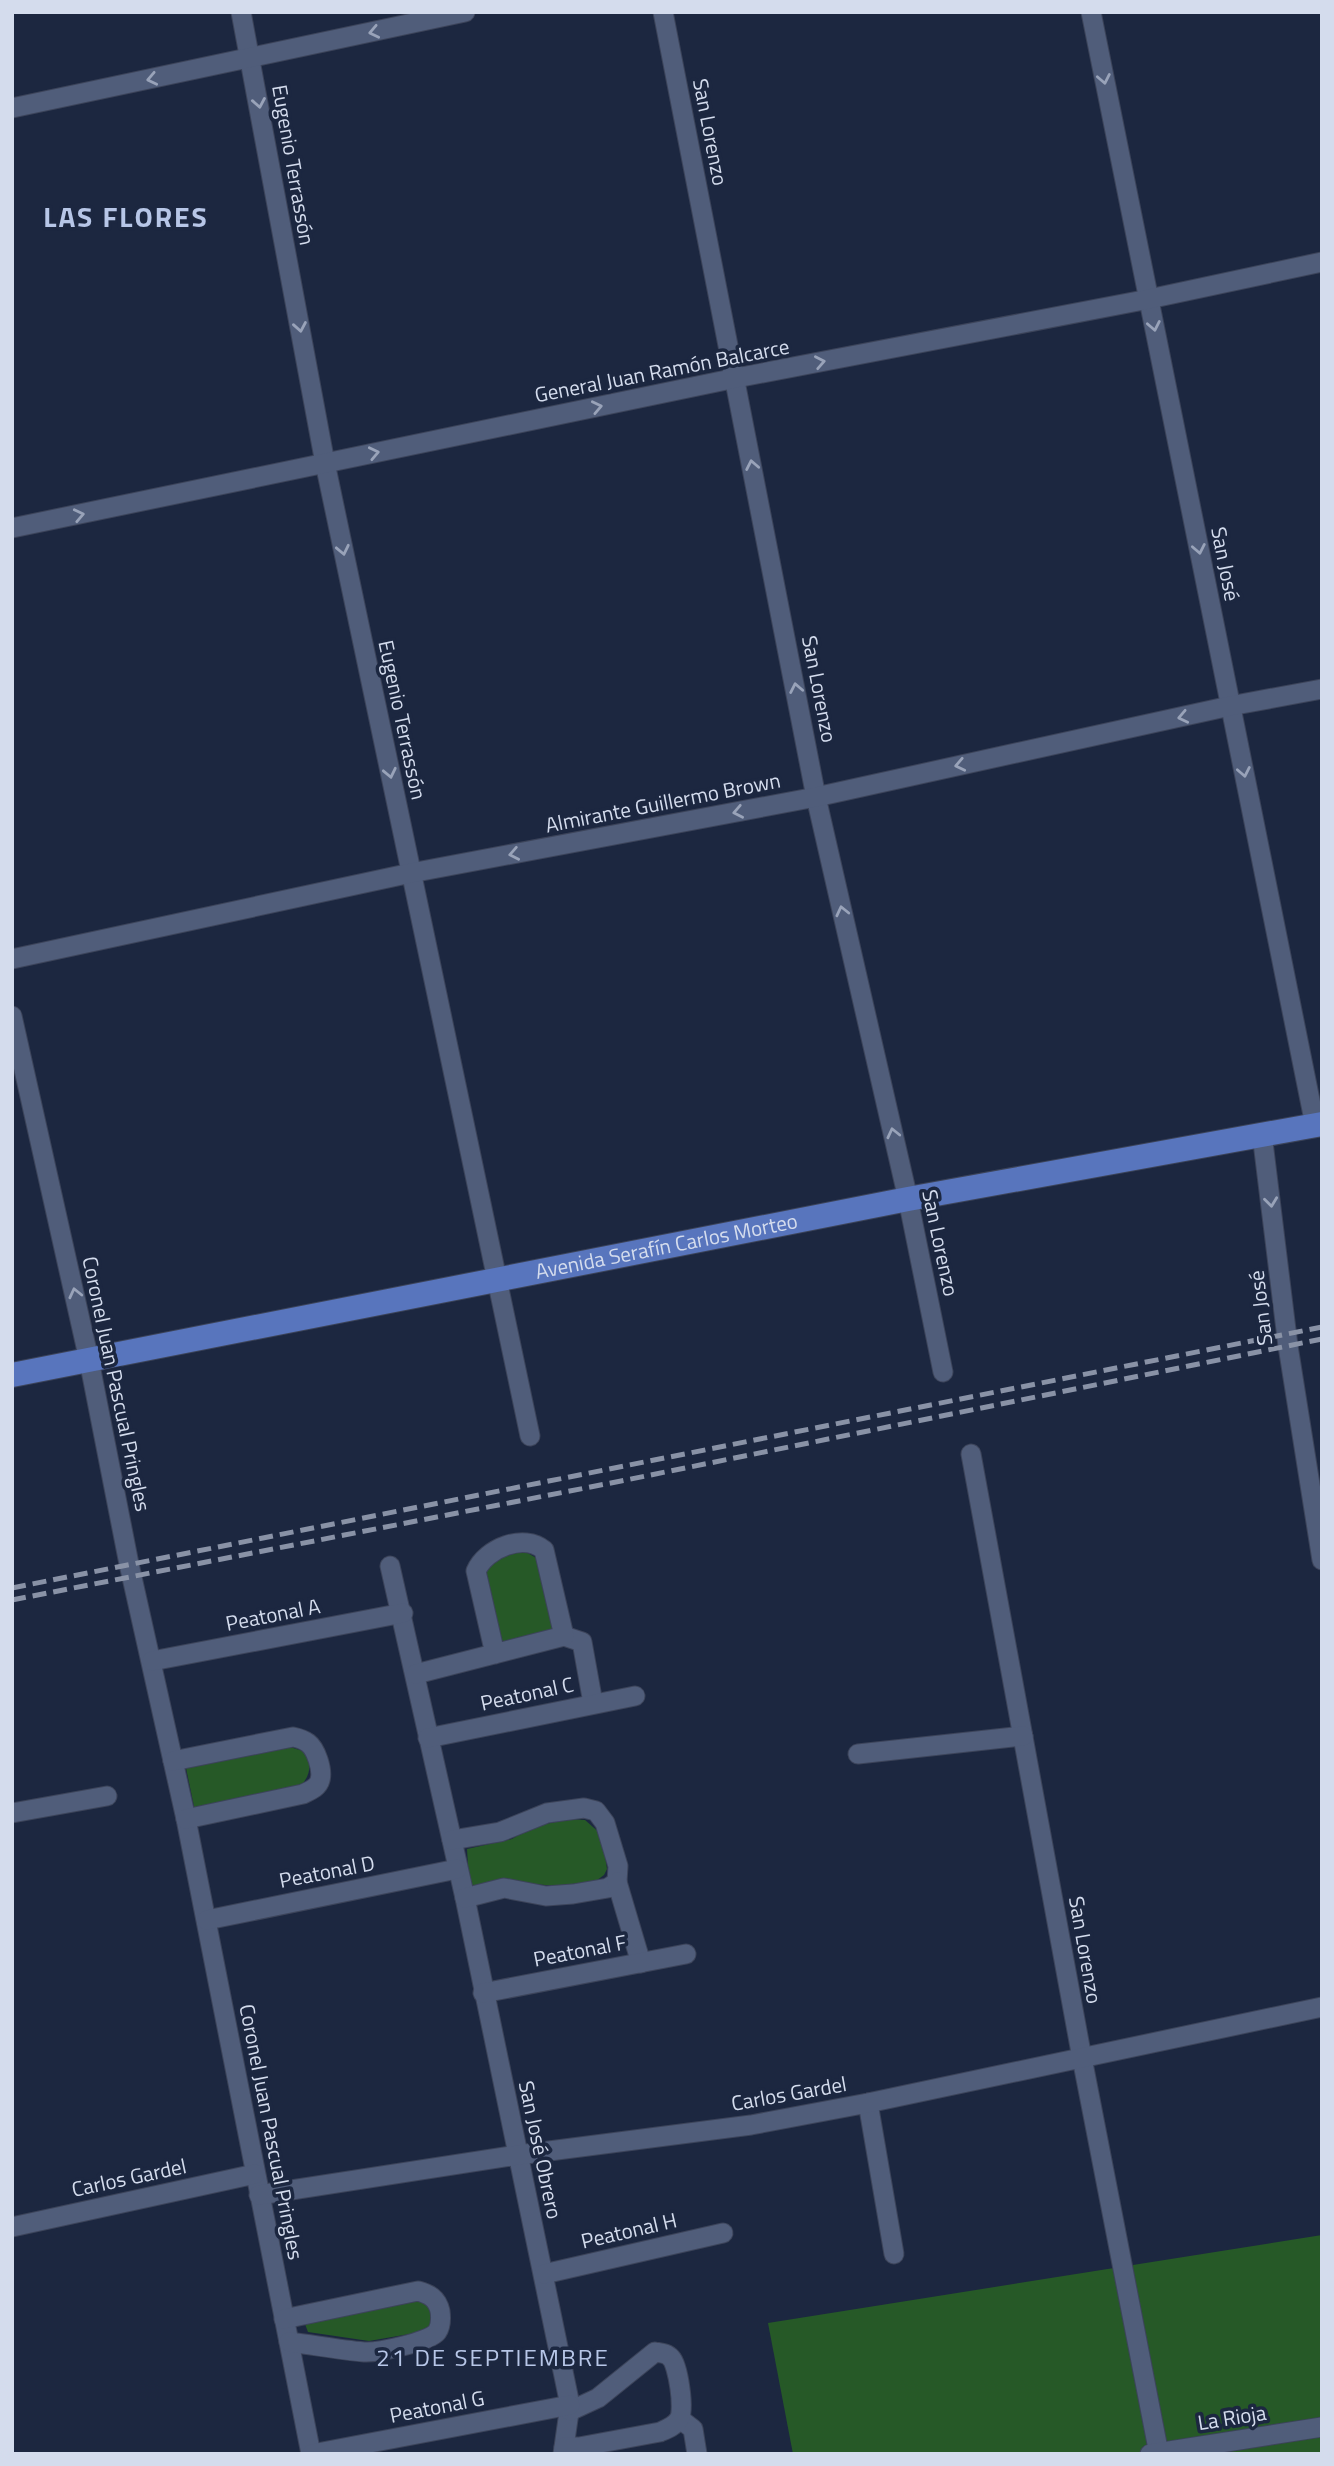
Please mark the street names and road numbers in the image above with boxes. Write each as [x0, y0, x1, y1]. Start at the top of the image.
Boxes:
street label: San Lorenzo [685, 76, 737, 188]
street label: Eugenio Terrassón [264, 82, 324, 248]
street label: General Juan Ramón Balcarce [532, 330, 792, 410]
street label: San José [1203, 524, 1249, 604]
street label: San Lorenzo [794, 633, 846, 745]
street label: Eugenio Terrassón [370, 637, 435, 802]
street label: Almirante Guillermo Brown [542, 764, 783, 841]
street label: San Lorenzo [914, 1186, 968, 1299]
street label: Avenida Serafín Carlos Morteo [532, 1204, 800, 1287]
street label: Coronel Juan Pascual Pringles [74, 1253, 160, 1514]
street label: San José [1240, 1269, 1280, 1347]
street label: Peatonal A [223, 1589, 323, 1639]
street label: Peatonal C [477, 1668, 576, 1719]
street label: Peatonal D [276, 1846, 377, 1896]
street label: San Lorenzo [1061, 1894, 1111, 2006]
street label: Peatonal F [530, 1925, 629, 1975]
street label: Coronel Juan Pascual Pringles [231, 2001, 312, 2262]
street label: Carlos Gardel [729, 2067, 849, 2119]
street label: San José Obrero [511, 2078, 571, 2222]
street label: Carlos Gardel [68, 2149, 189, 2205]
street label: Peatonal H [578, 2203, 680, 2257]
street label: Peatonal G [387, 2381, 487, 2431]
street label: La Rioja [1195, 2396, 1269, 2438]

